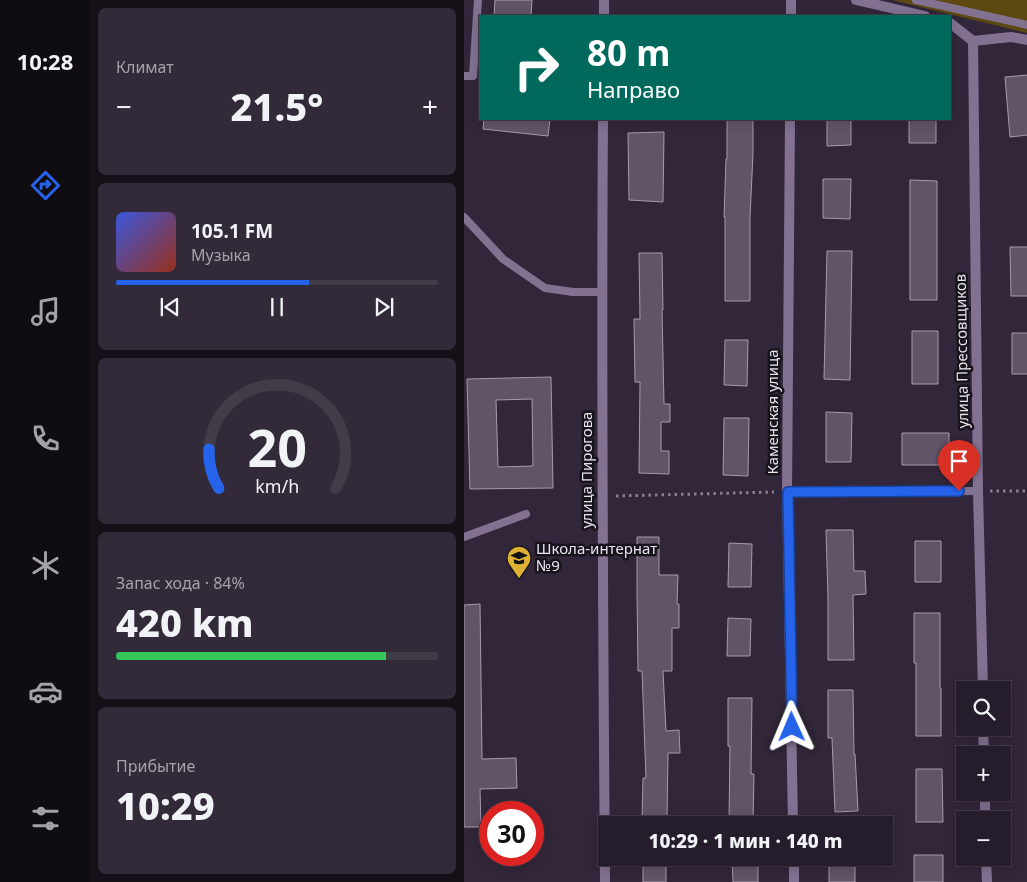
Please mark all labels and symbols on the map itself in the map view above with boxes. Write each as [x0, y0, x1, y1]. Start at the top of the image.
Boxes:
street label: улица Прессовщиков [950, 274, 972, 428]
street label: Каменская улица [762, 349, 782, 475]
street label: улица Пирогова [576, 412, 596, 528]
pin [938, 440, 980, 491]
place label: Школа-интернат №9 [536, 538, 657, 575]
school or university icon: Школа-интернат №9 [506, 545, 532, 579]
position arrow [765, 700, 817, 752]
speed limit sign: 30 [479, 801, 544, 866]

